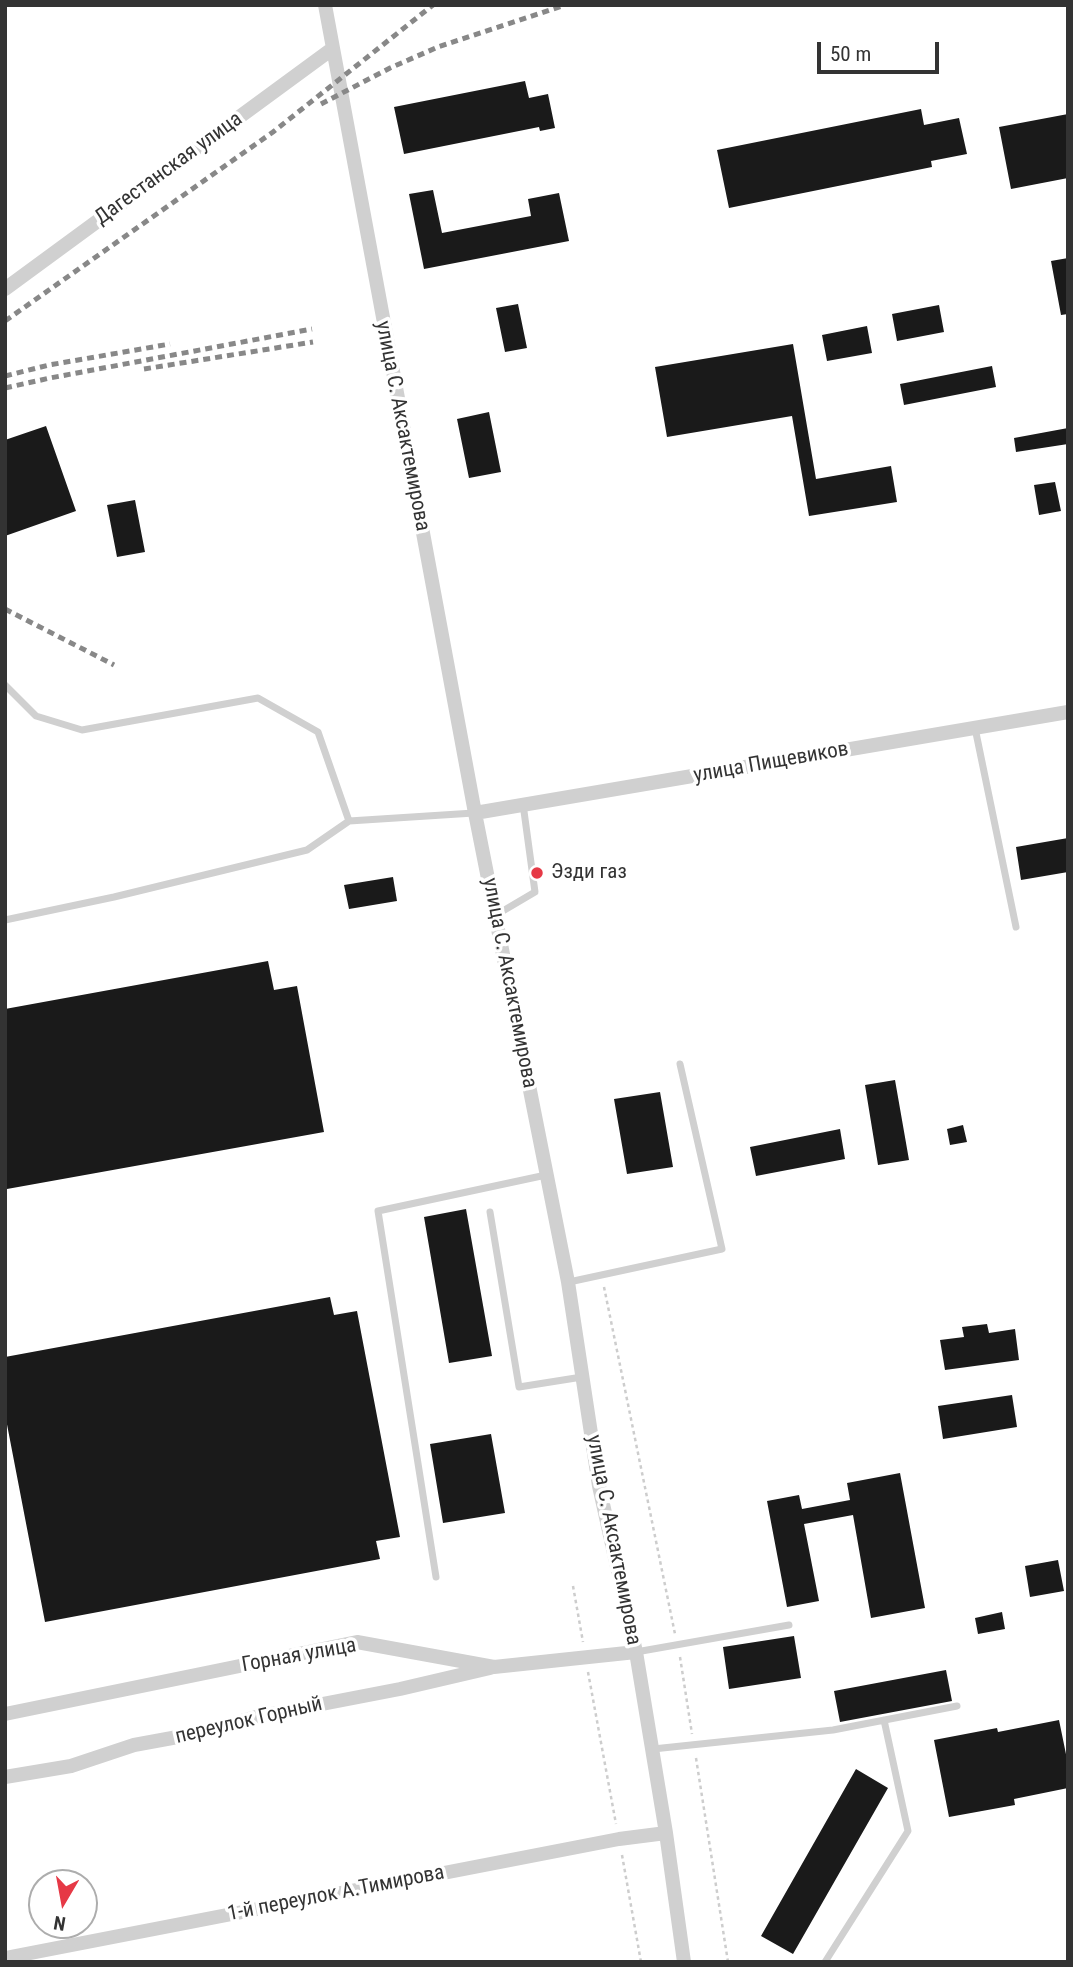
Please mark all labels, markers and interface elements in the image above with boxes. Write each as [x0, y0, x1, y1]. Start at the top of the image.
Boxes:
scale bar [821, 28, 944, 72]
text: 50 m [830, 42, 871, 66]
street label: Дагестанская улица [90, 107, 248, 231]
street label: улица С. Аксактемирова [369, 319, 435, 533]
street label: улица Пищевиков [692, 737, 850, 789]
place label: Эзди газ [551, 860, 627, 886]
marker: Эзди газ [529, 865, 545, 881]
street label: улица С. Аксактемирова [476, 876, 542, 1090]
street label: улица С. Аксактемирова [580, 1433, 646, 1647]
street label: Горная улица [240, 1634, 358, 1678]
street label: переулок Горный [173, 1692, 325, 1750]
street label: 1-й переулок А.Тимирова [226, 1861, 446, 1927]
north arrow [28, 1869, 98, 1939]
text: N [52, 1911, 67, 1936]

